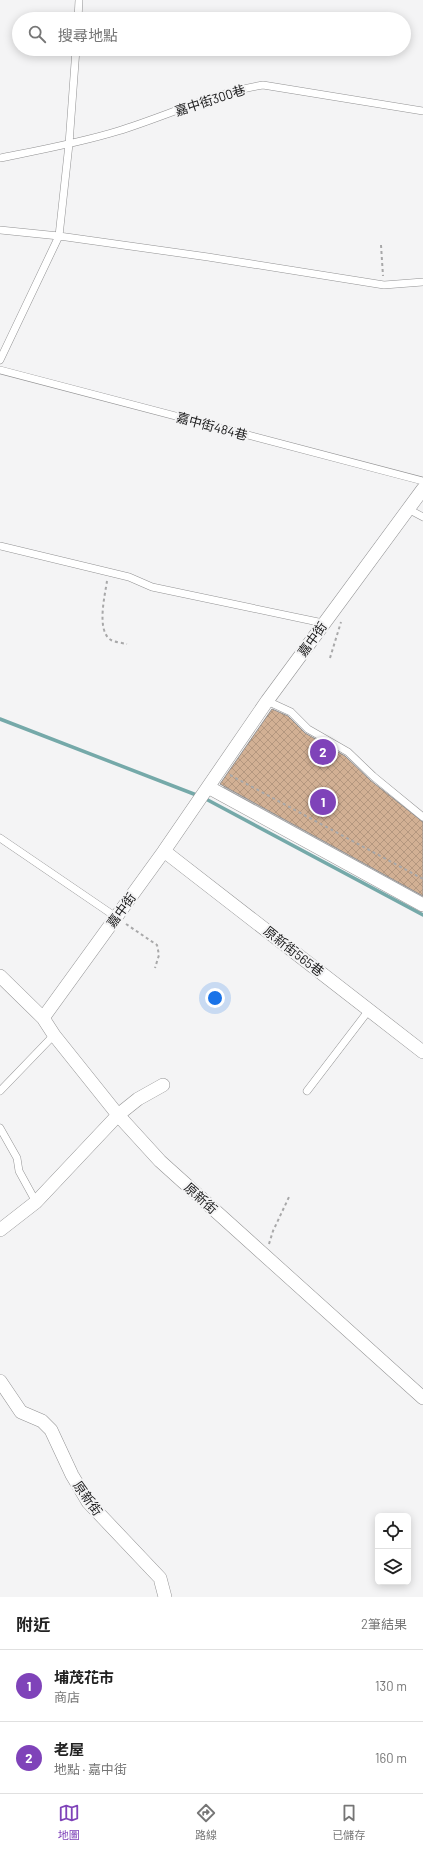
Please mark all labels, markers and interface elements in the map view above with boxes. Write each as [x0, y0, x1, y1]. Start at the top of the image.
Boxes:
search box [12, 12, 411, 56]
icon: search [26, 23, 48, 45]
text: 搜尋地點 [58, 26, 118, 44]
street label: 嘉中街300巷 [173, 81, 247, 119]
street label: 嘉中街484巷 [175, 409, 249, 443]
street label: 嘉中街 [294, 619, 330, 659]
pin: 2 [310, 737, 336, 767]
pin: 1 [310, 787, 336, 817]
street label: 嘉中街 [103, 890, 139, 930]
street label: 原新街565巷 [261, 923, 327, 979]
your location [205, 988, 225, 1008]
street label: 原新街 [181, 1179, 221, 1217]
street label: 原新街 [70, 1478, 106, 1518]
map controls [375, 1513, 411, 1585]
button: locate [375, 1513, 411, 1549]
button: layers [375, 1549, 411, 1585]
text: 附近 [16, 1614, 50, 1634]
text: 2筆結果 [361, 1616, 407, 1632]
text: 埔茂花市 [54, 1668, 114, 1686]
text: 1 [27, 1678, 31, 1694]
text: 130 m [375, 1678, 407, 1694]
text: 商店 [54, 1689, 80, 1705]
text: 老屋 [54, 1740, 84, 1758]
text: 2 [25, 1750, 33, 1766]
text: 160 m [375, 1750, 407, 1766]
text: 地點 · 嘉中街 [54, 1761, 127, 1777]
tab: 地圖 [58, 1802, 80, 1842]
tab: 路線 [195, 1802, 217, 1842]
tab: 已儲存 [332, 1802, 365, 1842]

